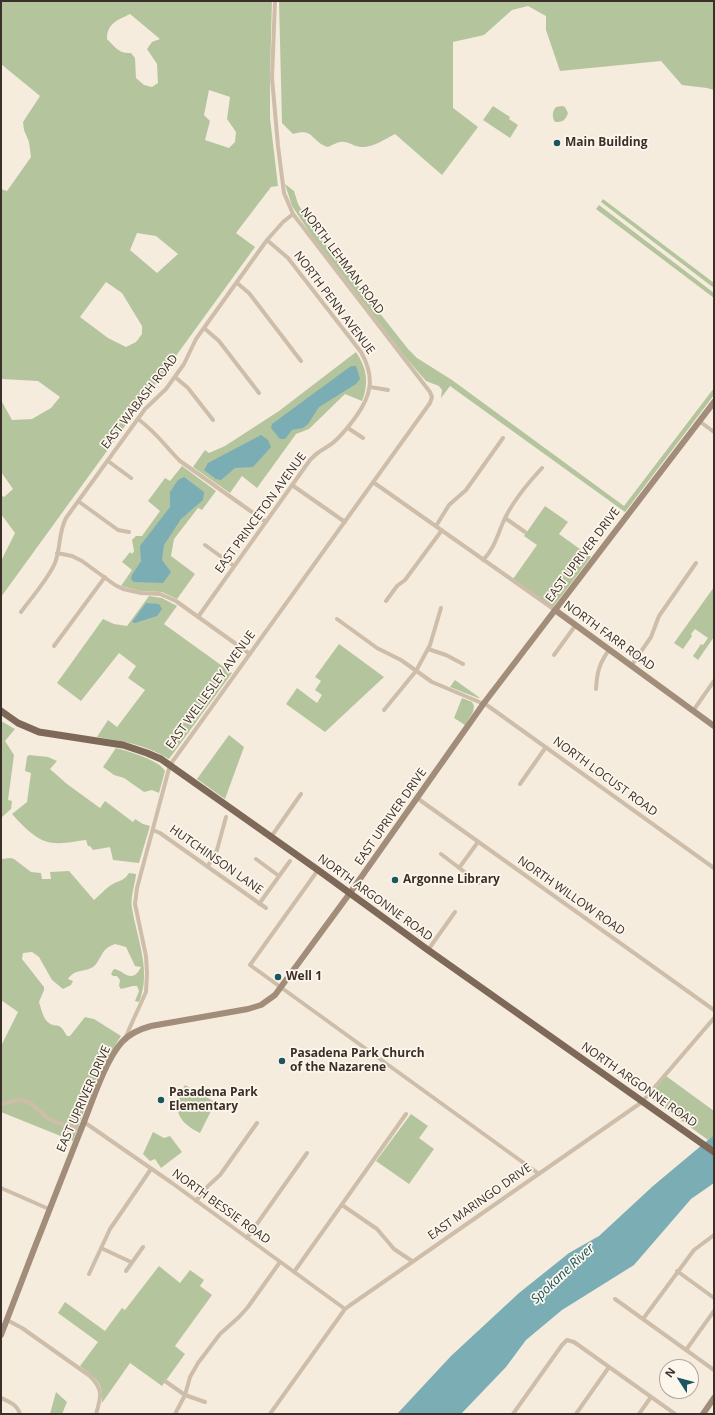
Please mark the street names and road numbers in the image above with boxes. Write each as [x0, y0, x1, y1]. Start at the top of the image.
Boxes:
street label: NORTH LEHMAN ROAD [297, 205, 387, 317]
street label: NORTH PENN AVENUE [291, 249, 377, 357]
street label: EAST WABASH ROAD [99, 352, 181, 452]
street label: EAST PRINCETON AVENUE [212, 450, 310, 576]
street label: EAST UPRIVER DRIVE [543, 505, 623, 605]
street label: NORTH FARR ROAD [561, 598, 657, 674]
street label: EAST WELLESLEY AVENUE [163, 628, 259, 752]
street label: NORTH LOCUST ROAD [550, 734, 660, 820]
street label: EAST UPRIVER DRIVE [352, 766, 430, 868]
street label: HUTCHINSON LANE [167, 822, 265, 898]
street label: NORTH ARGONNE ROAD [315, 852, 435, 944]
street label: NORTH WILLOW ROAD [514, 853, 628, 939]
street label: NORTH ARGONNE ROAD [578, 1039, 700, 1131]
street label: EAST UPRIVER DRIVE [54, 1044, 114, 1154]
street label: EAST MARINGO DRIVE [425, 1161, 535, 1243]
street label: NORTH BESSIE ROAD [169, 1166, 273, 1248]

